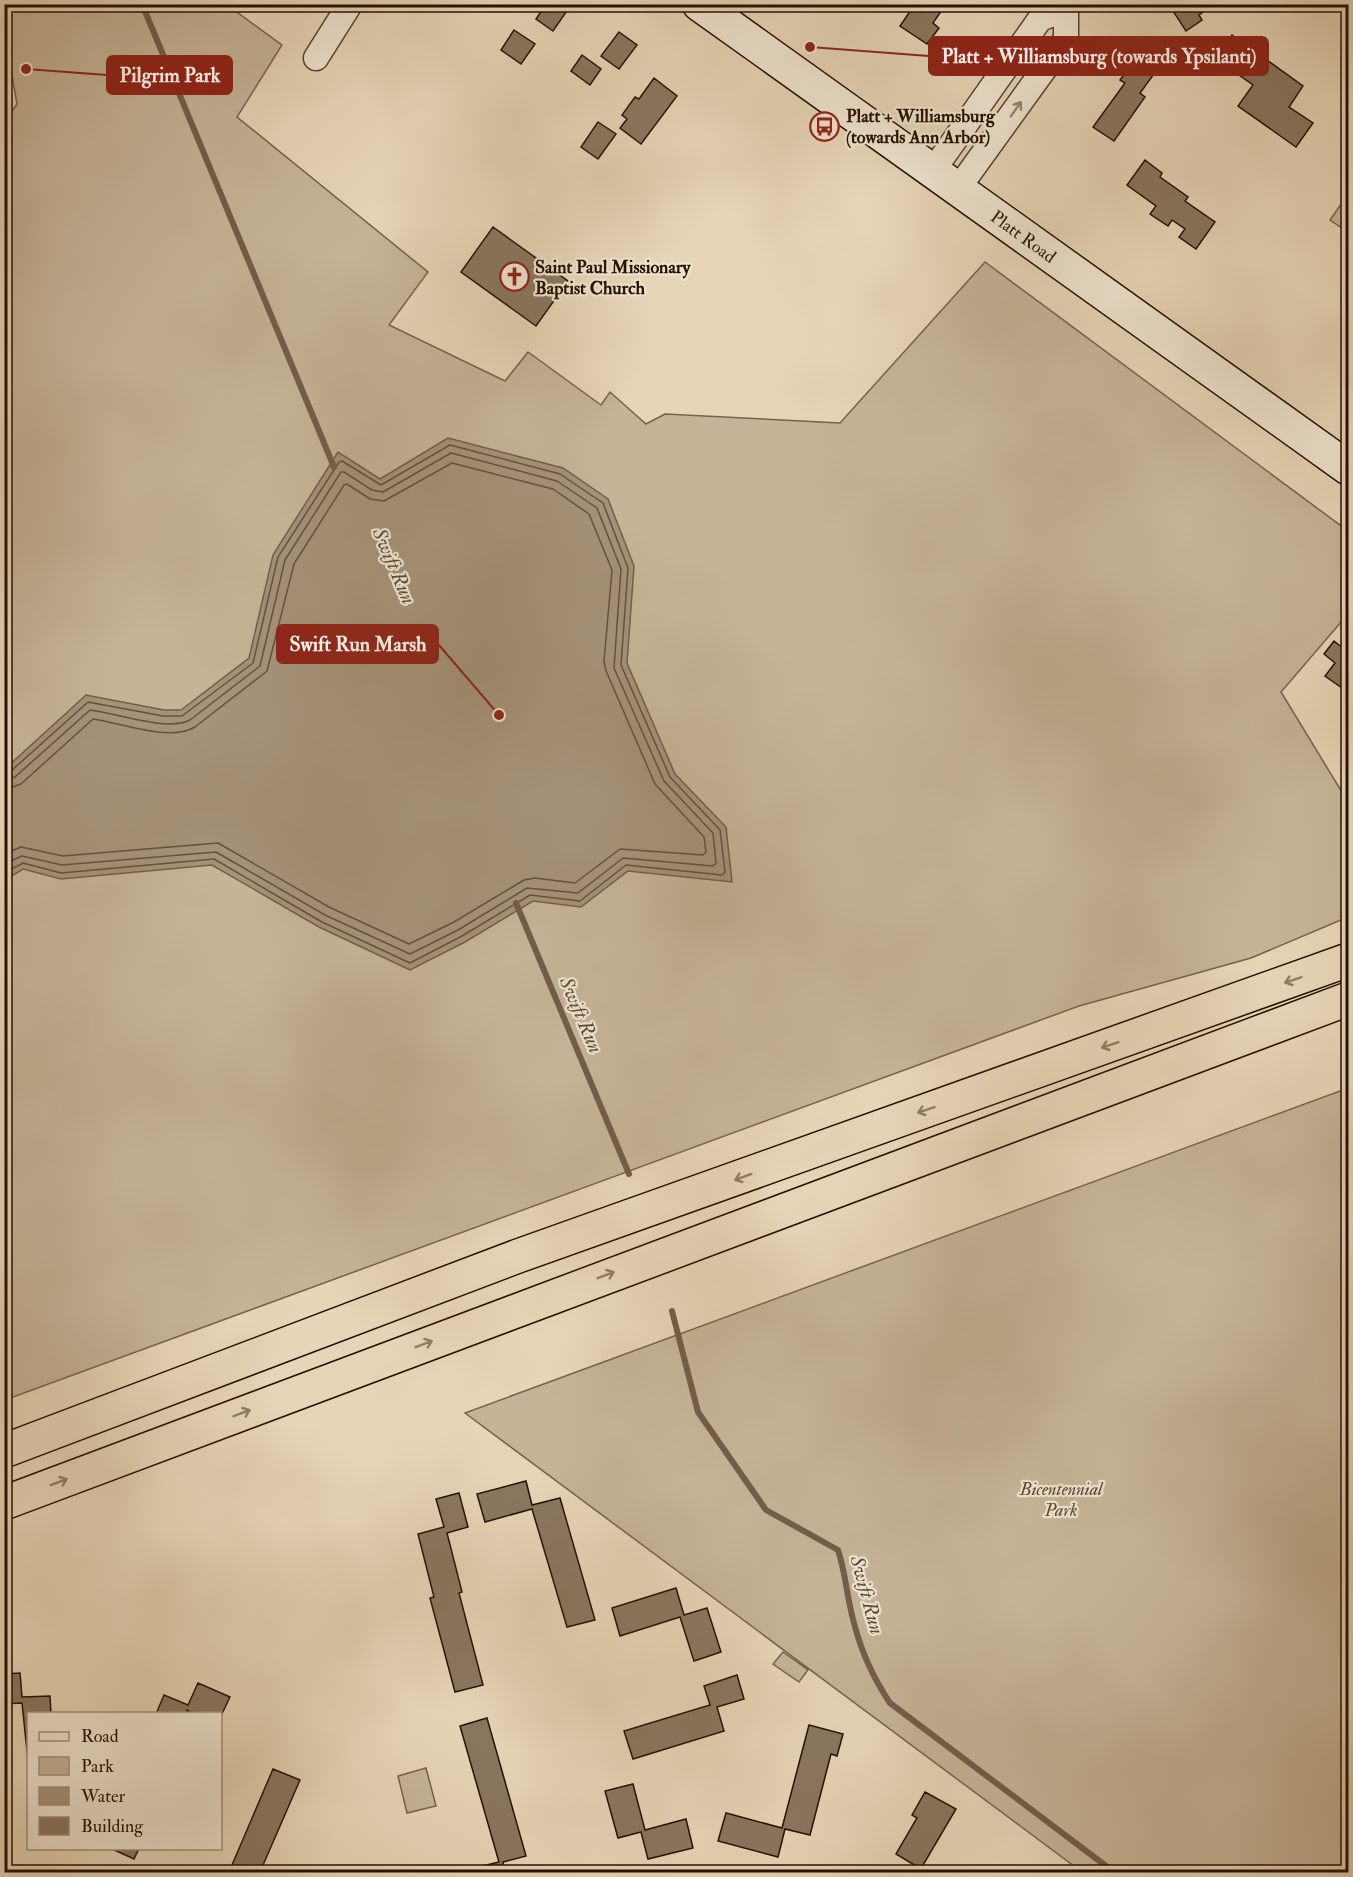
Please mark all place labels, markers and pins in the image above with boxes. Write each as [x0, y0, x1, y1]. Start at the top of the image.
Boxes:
callout: Platt + Williamsburg (towards Ypsilanti) [929, 37, 1268, 75]
callout: Pilgrim Park [107, 56, 232, 94]
place label: Platt + Williamsburg (towards Ann Arbor) [846, 105, 996, 149]
bus stop icon: Platt + Williamsburg (towards Ann Arbor) [809, 110, 841, 142]
place label: Saint Paul Missionary Baptist Church [535, 256, 692, 300]
church icon: Saint Paul Missionary Baptist Church [498, 261, 530, 293]
callout: Swift Run Marsh [277, 625, 438, 663]

